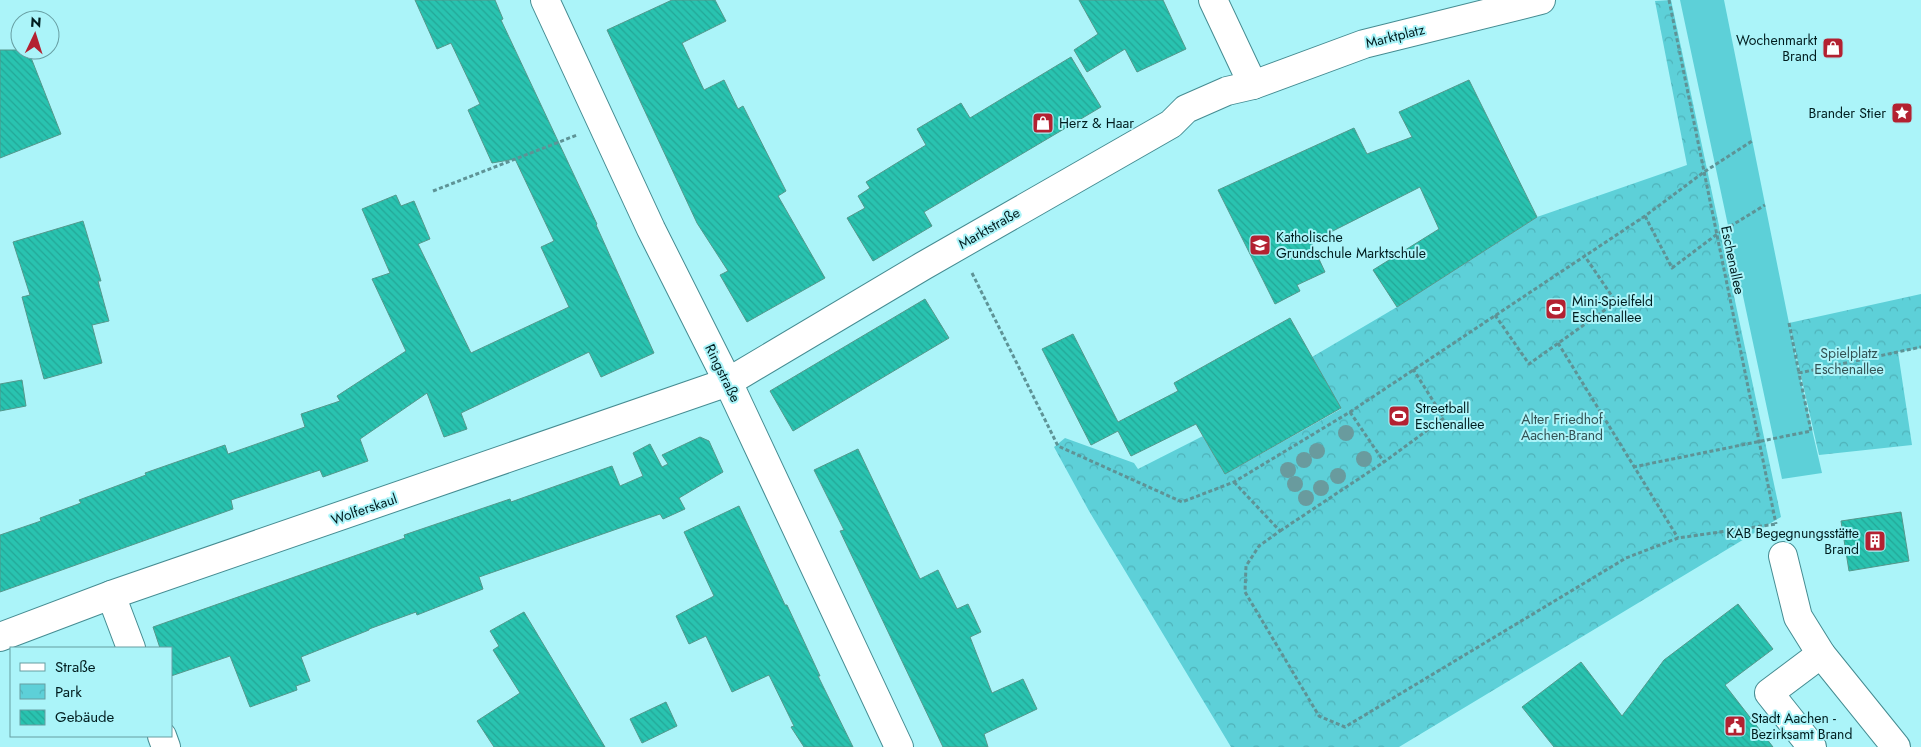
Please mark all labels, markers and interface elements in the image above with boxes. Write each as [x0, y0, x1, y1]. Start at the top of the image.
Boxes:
north arrow [10, 10, 60, 60]
text: N [30, 12, 42, 32]
street label: Marktplatz [1363, 19, 1427, 53]
place label: Wochenmarkt Brand [1736, 30, 1818, 66]
shop icon: Wochenmarkt Brand [1821, 36, 1845, 60]
place icon: Brander Stier [1890, 101, 1914, 125]
place label: Brander Stier [1808, 103, 1886, 123]
shop icon: Herz & Haar [1031, 111, 1055, 135]
place label: Herz & Haar [1059, 113, 1134, 133]
street label: Marktstraße [955, 202, 1023, 254]
street label: Eschenallee [1716, 224, 1750, 296]
place label: Katholische Grundschule Marktschule [1276, 227, 1426, 263]
school or university icon: Katholische Grundschule Marktschule [1248, 233, 1272, 257]
place label: Mini-Spielfeld Eschenallee [1572, 291, 1653, 327]
sports icon: Mini-Spielfeld Eschenallee [1544, 297, 1568, 321]
street label: Ringstraße [700, 341, 746, 405]
park label: Spielplatz Eschenallee [1814, 343, 1884, 379]
place label: Streetball Eschenallee [1415, 398, 1485, 434]
sports icon: Streetball Eschenallee [1387, 404, 1411, 428]
park label: Alter Friedhof Aachen-Brand [1521, 409, 1604, 445]
street label: Wolferskaul [328, 488, 400, 530]
place label: KAB Begegnungsstätte Brand [1726, 523, 1859, 559]
building icon: KAB Begegnungsstätte Brand [1863, 529, 1887, 553]
legend [10, 647, 172, 737]
text: Straße [55, 656, 96, 678]
text: Park [55, 681, 82, 703]
text: Gebäude [55, 706, 115, 728]
place label: Stadt Aachen - Bezirksamt Brand [1751, 708, 1852, 744]
public building icon: Stadt Aachen - Bezirksamt Brand [1723, 714, 1747, 738]

